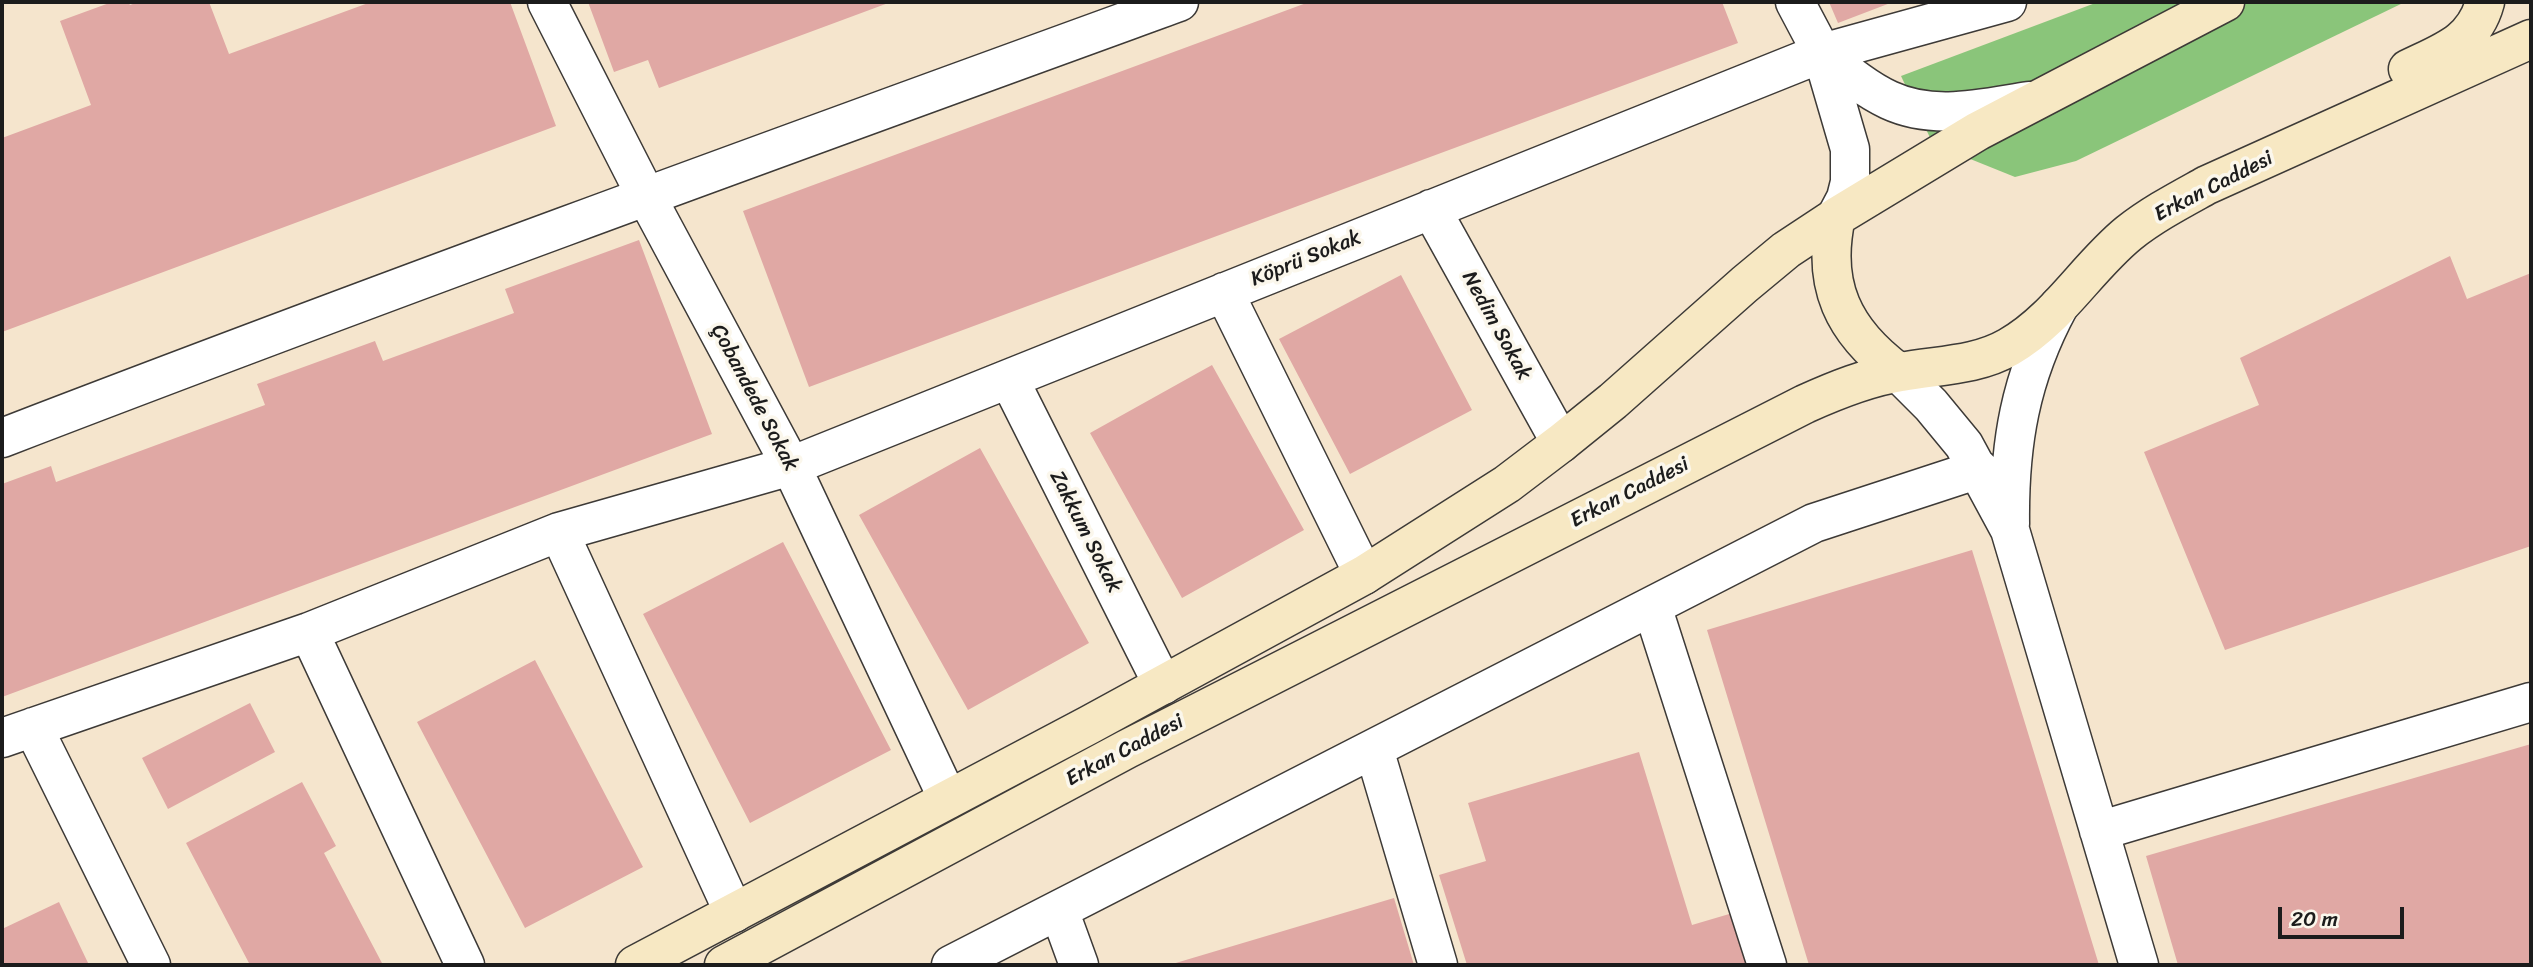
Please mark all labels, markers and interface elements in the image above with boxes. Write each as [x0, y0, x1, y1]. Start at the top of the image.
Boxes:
street label: Erkan Caddesi [2150, 146, 2278, 228]
street label: Köprü Sokak [1247, 225, 1365, 293]
street label: Nedim Sokak [1456, 267, 1536, 385]
street label: Çobandede Sokak [705, 320, 803, 476]
street label: Erkan Caddesi [1566, 452, 1694, 534]
street label: Zakkum Sokak [1043, 467, 1127, 597]
street label: Erkan Caddesi [1062, 709, 1188, 793]
scale bar [2281, 894, 2407, 938]
text: 20 m [2291, 900, 2338, 938]

